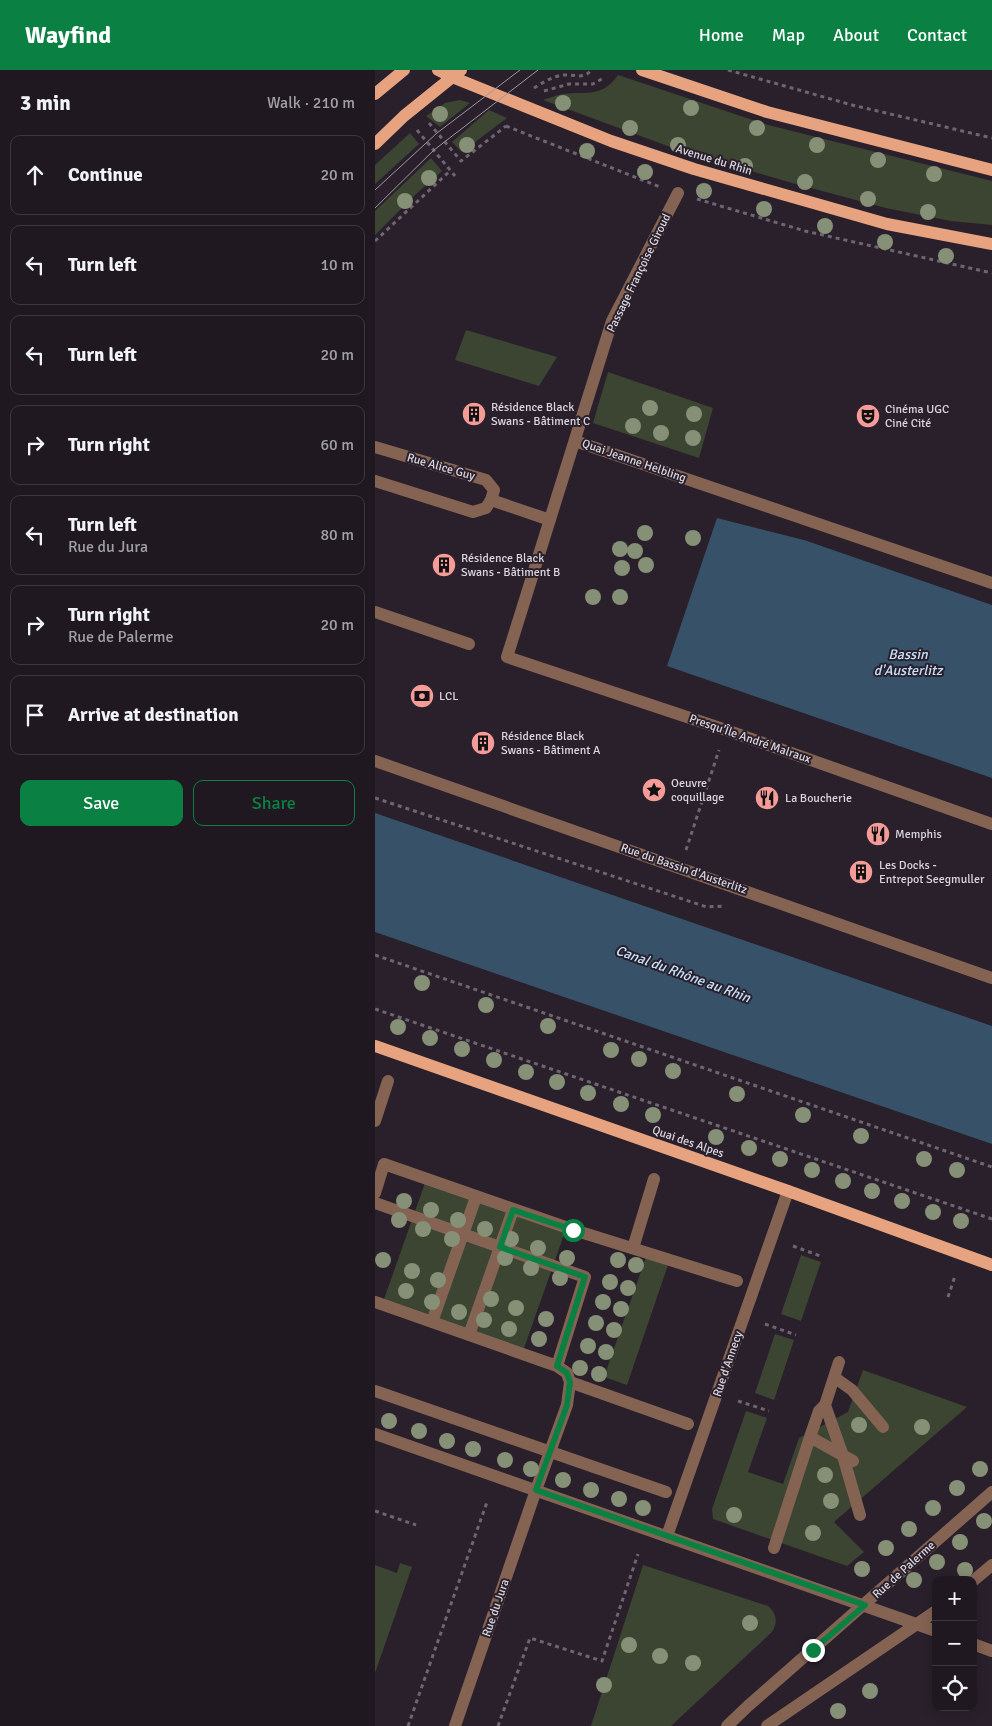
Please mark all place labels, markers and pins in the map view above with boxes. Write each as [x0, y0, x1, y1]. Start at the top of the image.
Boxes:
place label: Résidence Black Swans - Bâtiment C [491, 400, 590, 429]
building icon: Résidence Black Swans - Bâtiment C [461, 401, 487, 427]
place label: Cinéma UGC Ciné Cité [885, 402, 949, 431]
theatre icon: Cinéma UGC Ciné Cité [855, 403, 881, 429]
place label: Résidence Black Swans - Bâtiment B [461, 551, 560, 580]
building icon: Résidence Black Swans - Bâtiment B [431, 552, 457, 578]
bank icon: LCL [409, 683, 435, 709]
place label: LCL [439, 689, 458, 704]
place label: Résidence Black Swans - Bâtiment A [501, 729, 601, 758]
building icon: Résidence Black Swans - Bâtiment A [470, 730, 496, 756]
place label: Oeuvre coquillage [671, 776, 724, 805]
place icon: Oeuvre coquillage [641, 777, 667, 803]
restaurant icon: La Boucherie [754, 785, 780, 811]
place label: La Boucherie [785, 791, 852, 806]
restaurant icon: Memphis [865, 821, 891, 847]
place label: Memphis [895, 827, 942, 842]
place label: Les Docks - Entrepot Seegmuller [879, 858, 985, 887]
building icon: Les Docks - Entrepot Seegmuller [848, 859, 874, 885]

